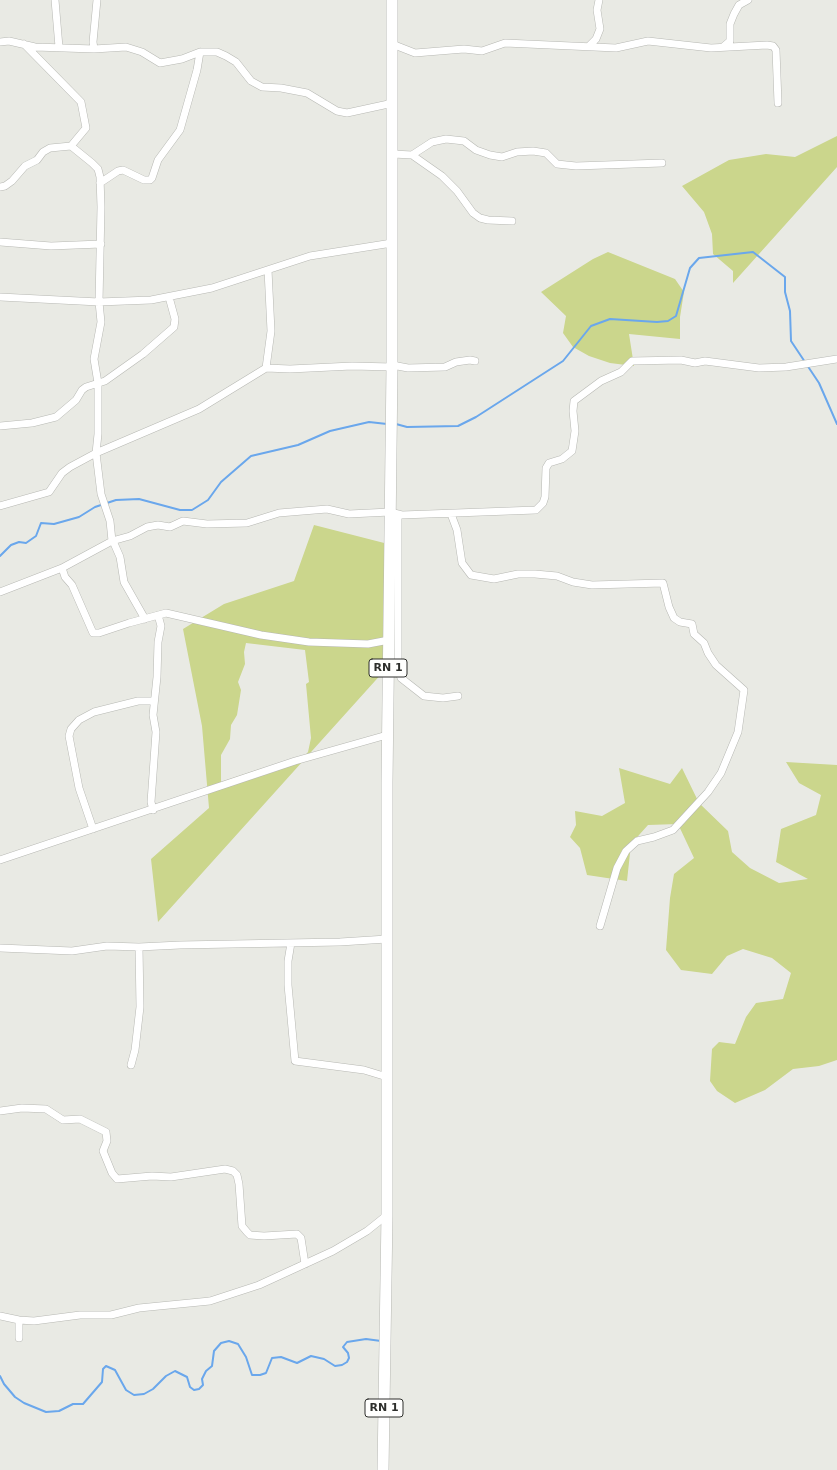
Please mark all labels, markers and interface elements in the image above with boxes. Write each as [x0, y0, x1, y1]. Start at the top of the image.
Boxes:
road number: RN 1 [369, 659, 407, 677]
road number: RN 1 [365, 1399, 403, 1417]

